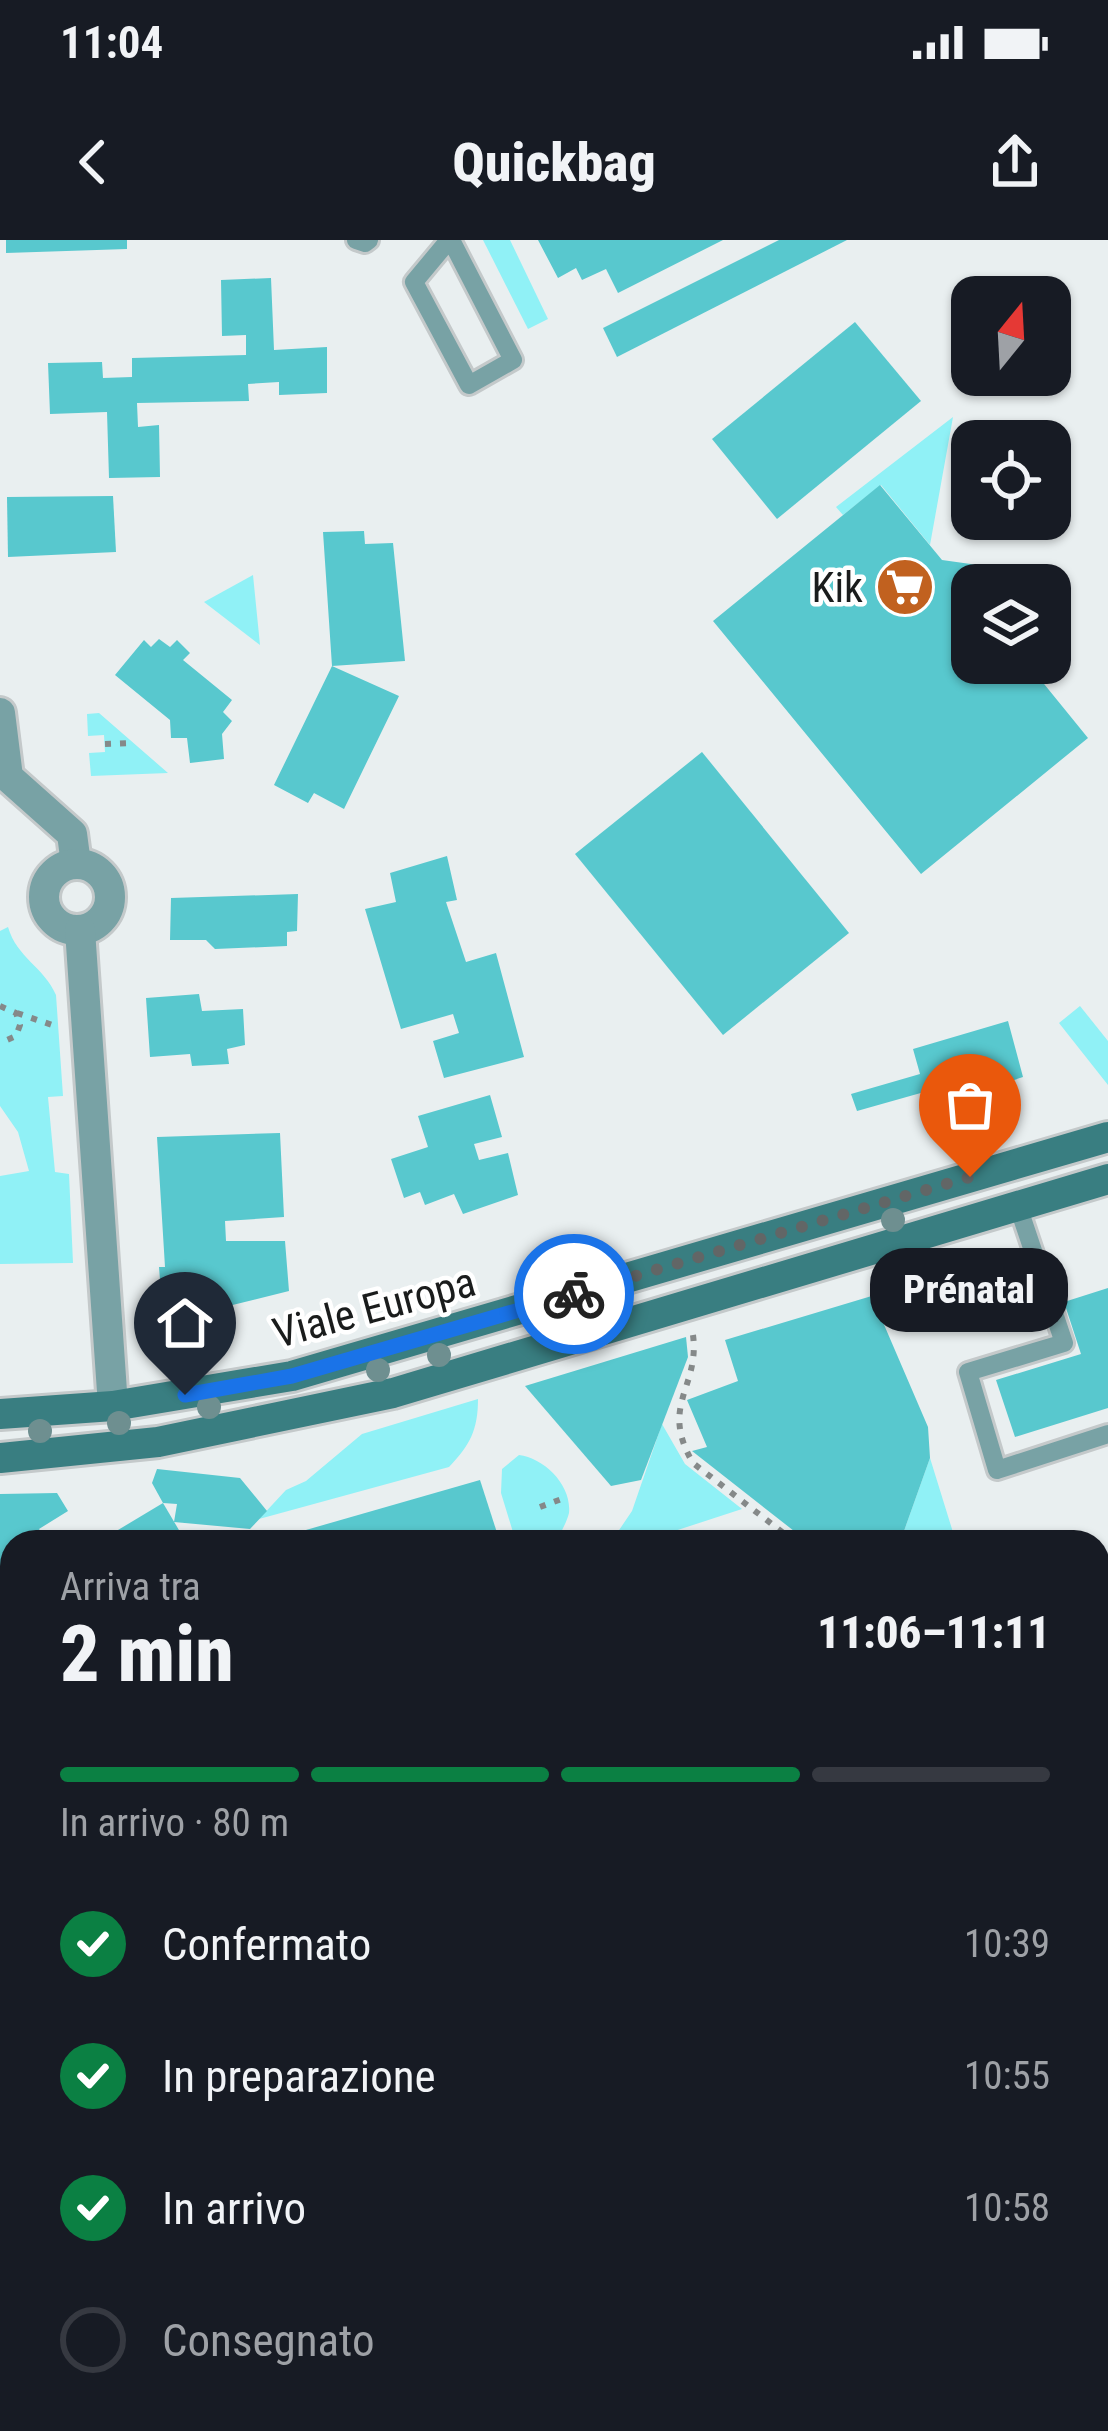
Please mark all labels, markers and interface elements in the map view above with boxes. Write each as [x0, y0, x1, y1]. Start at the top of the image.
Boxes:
text: 11:04 [60, 16, 163, 69]
icon: back [60, 129, 126, 195]
icon: share [982, 129, 1048, 195]
text: Quickbag [452, 131, 656, 194]
north arrow [951, 276, 1071, 396]
map controls [951, 276, 1071, 684]
button: locate [951, 420, 1071, 540]
supermarket icon: Kik [874, 556, 936, 618]
place label: Kik [812, 563, 863, 612]
button: layers [951, 564, 1071, 684]
pin [919, 1054, 1021, 1177]
icon: bag [937, 1072, 1003, 1138]
courier [514, 1234, 634, 1354]
callout: Prénatal [871, 1249, 1069, 1333]
street label: Viale Europa [268, 1257, 481, 1358]
icon: bike [541, 1261, 607, 1327]
text: Prénatal [903, 1267, 1035, 1313]
pin [134, 1272, 236, 1395]
icon: home [152, 1290, 218, 1356]
text: Arriva tra [60, 1564, 201, 1610]
text: 11:06–11:11 [817, 1606, 1050, 1659]
text: 2 min [60, 1609, 234, 1700]
text: In arrivo · 80 m [60, 1800, 289, 1846]
icon: check [60, 1911, 126, 1977]
text: Confermato [162, 1918, 371, 1971]
text: 10:39 [964, 1921, 1050, 1967]
icon: check [60, 2043, 126, 2109]
text: In preparazione [162, 2050, 436, 2103]
text: 10:55 [964, 2053, 1050, 2099]
icon: check [60, 2175, 126, 2241]
text: In arrivo [162, 2182, 306, 2235]
text: 10:58 [964, 2185, 1050, 2231]
text: Consegnato [162, 2314, 375, 2367]

